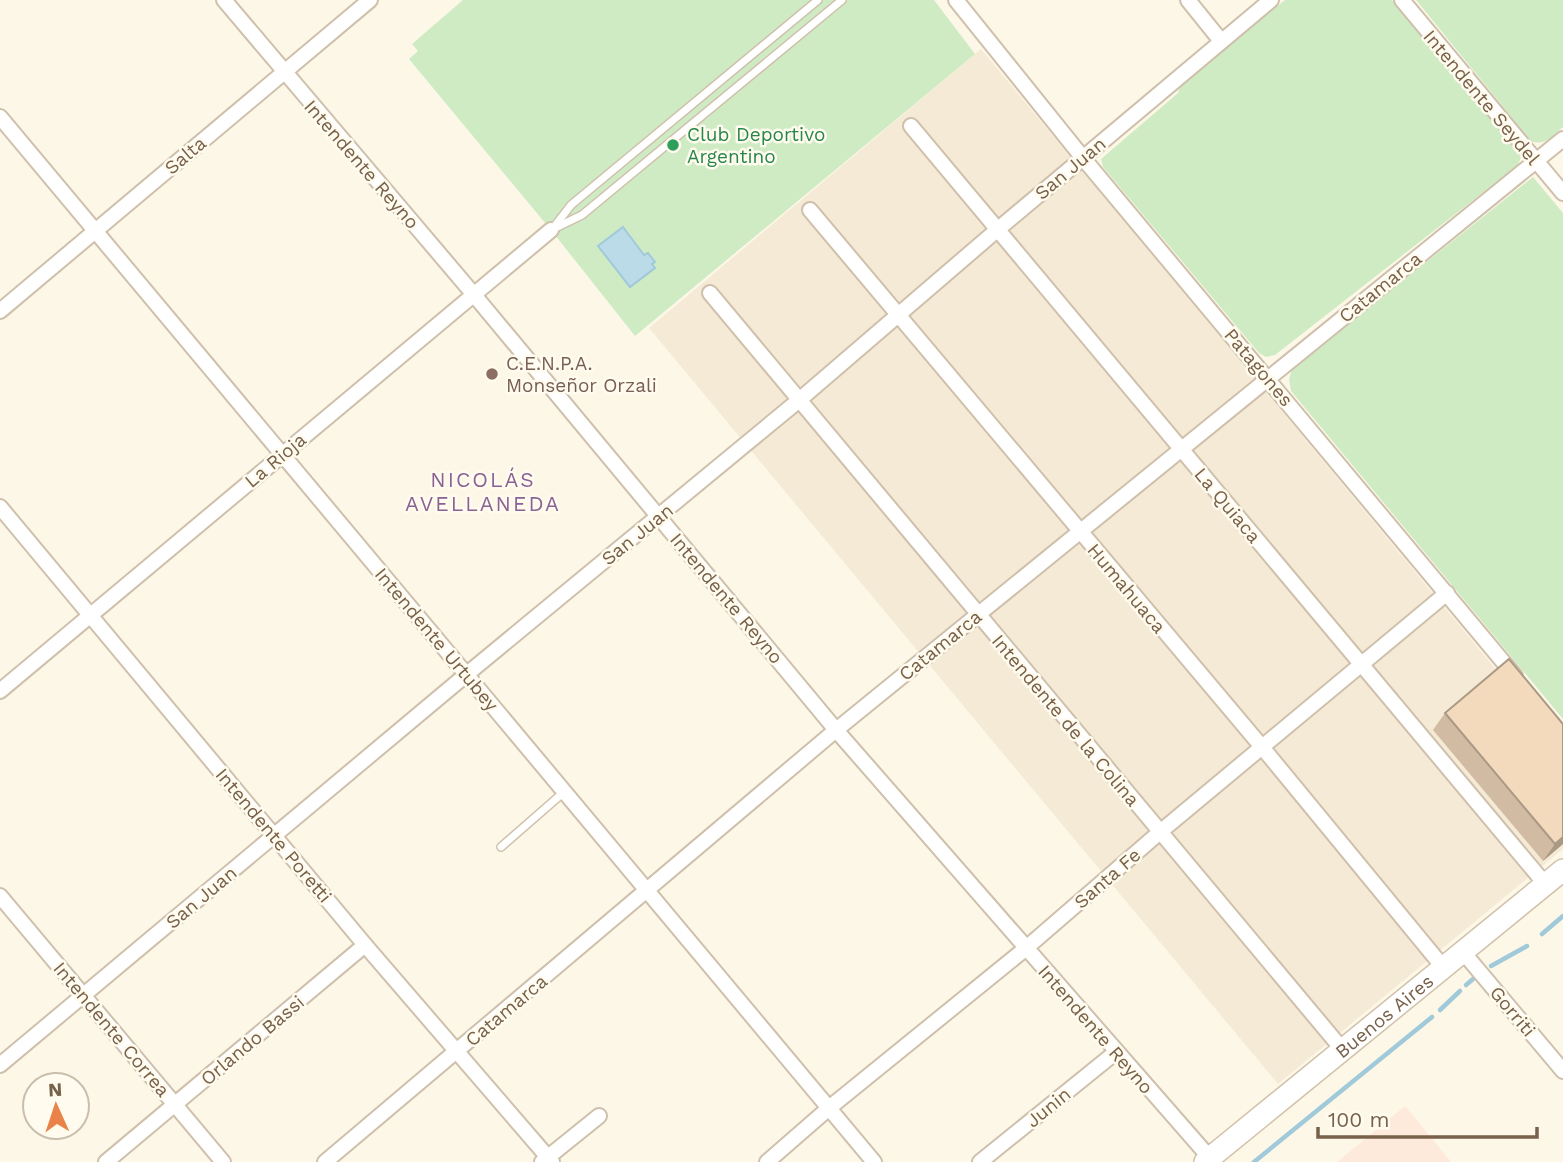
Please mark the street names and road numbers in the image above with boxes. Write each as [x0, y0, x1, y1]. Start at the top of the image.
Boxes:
street label: Intendente Seydel [1419, 25, 1545, 170]
street label: Intendente Reyno [299, 95, 424, 234]
street label: Salta [160, 131, 211, 179]
street label: San Juan [1030, 132, 1110, 205]
street label: Catamarca [1334, 247, 1427, 328]
street label: Patagones [1219, 324, 1298, 411]
street label: La Rioja [240, 428, 311, 493]
street label: La Quiaca [1189, 463, 1266, 548]
street label: San Juan [597, 499, 678, 570]
street label: Intendente Reyno [665, 528, 788, 668]
street label: Humahuaca [1082, 539, 1171, 638]
street label: Intendente Urtubey [370, 563, 503, 716]
street label: Catamarca [894, 605, 987, 686]
street label: Intendente de la Colina [987, 630, 1144, 811]
street label: Intendente Poretti [211, 763, 337, 907]
street label: Santa Fe [1069, 843, 1145, 914]
street label: San Juan [161, 861, 241, 934]
street label: Intendente Correa [48, 957, 175, 1102]
street label: Intendente Reyno [1033, 960, 1158, 1099]
street label: Catamarca [461, 969, 552, 1051]
street label: Buenos Aires [1331, 970, 1438, 1063]
street label: Gorriti [1485, 981, 1540, 1041]
street label: Orlando Bassi [196, 990, 309, 1090]
street label: Junin [1021, 1082, 1075, 1132]

